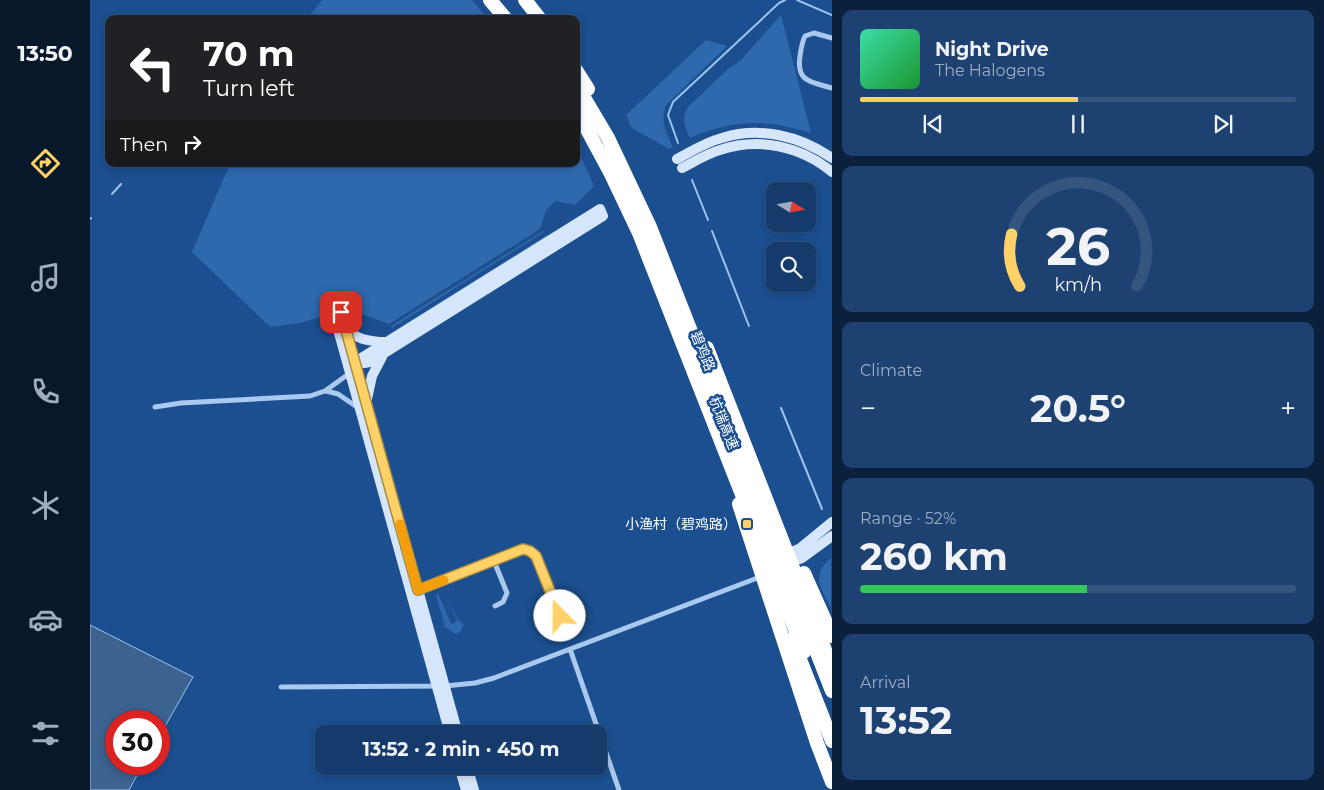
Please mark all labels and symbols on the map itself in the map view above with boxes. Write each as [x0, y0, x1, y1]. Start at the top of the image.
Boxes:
north arrow [766, 182, 816, 232]
pin [320, 291, 362, 333]
street label: 碧鸡路 [687, 328, 719, 374]
street label: 杭瑞高速 [705, 394, 743, 452]
place label: 小渔村（碧鸡路） [625, 515, 737, 533]
marker: 小渔村（碧鸡路） [741, 518, 753, 530]
position arrow [533, 589, 585, 641]
speed limit sign: 30 [105, 710, 170, 775]

